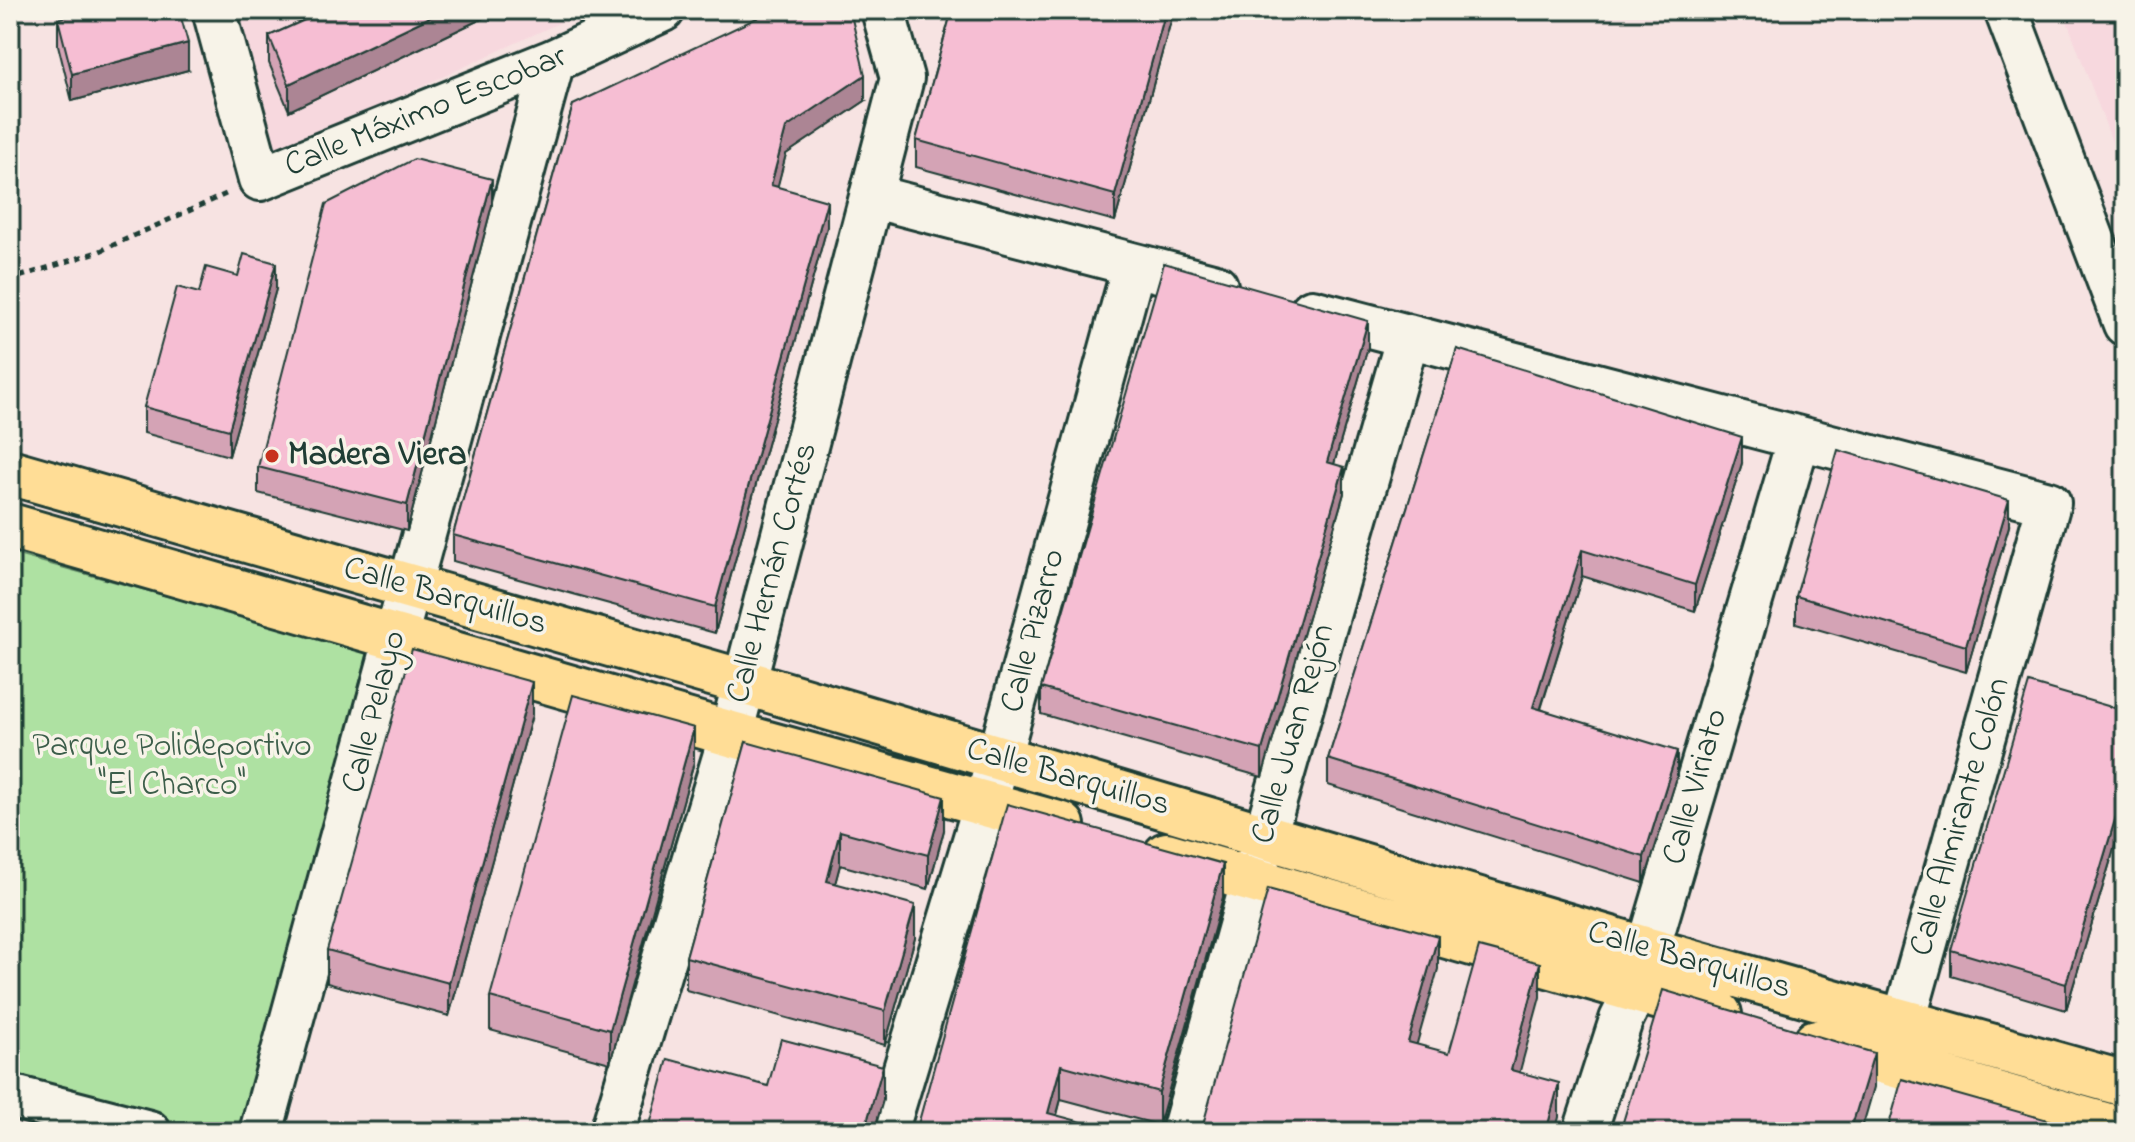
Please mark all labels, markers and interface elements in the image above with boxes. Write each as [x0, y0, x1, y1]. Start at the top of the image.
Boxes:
street label: Calle Máximo Escobar [277, 32, 575, 191]
place label: Madera Viera [288, 431, 467, 481]
street label: Calle Hernán Cortés [714, 437, 832, 709]
marker: Madera Viera [263, 447, 281, 465]
street label: Calle Barquillos [337, 544, 553, 650]
street label: Calle Pizarro [988, 544, 1080, 718]
street label: Calle Juan Rejón [1239, 618, 1349, 850]
street label: Calle Pelayo [329, 625, 421, 799]
street label: Calle Almirante Colón [1897, 672, 2025, 962]
street label: Calle Viriato [1650, 703, 1742, 871]
park label: Parque Polideportivo "El Charco" [32, 722, 312, 811]
street label: Calle Barquillos [960, 725, 1176, 831]
street label: Calle Barquillos [1581, 908, 1797, 1014]

